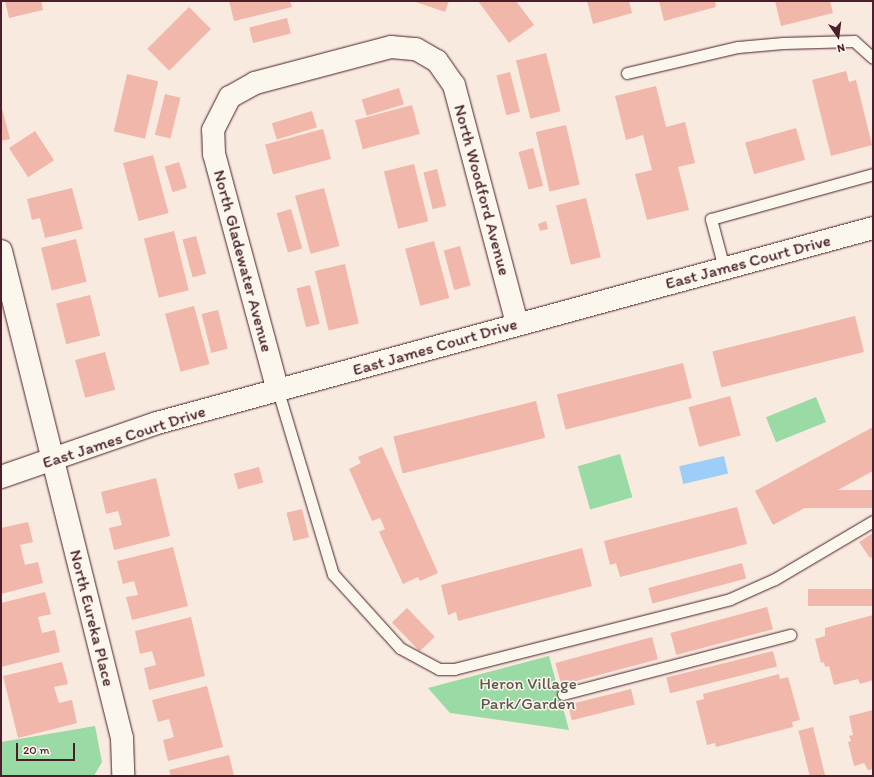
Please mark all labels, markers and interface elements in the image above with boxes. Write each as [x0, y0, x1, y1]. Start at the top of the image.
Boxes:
north arrow [818, 16, 858, 56]
text: N [836, 41, 846, 55]
street label: North Woodford Avenue [450, 103, 514, 277]
street label: North Gladewater Avenue [209, 168, 277, 354]
street label: East James Court Drive [663, 230, 833, 294]
street label: East James Court Drive [350, 314, 520, 380]
street label: East James Court Drive [40, 401, 208, 473]
street label: North Eureka Place [65, 548, 119, 688]
park label: Heron Village Park/Garden [479, 674, 577, 714]
scale bar [18, 735, 77, 761]
text: 20 m [23, 743, 50, 757]

